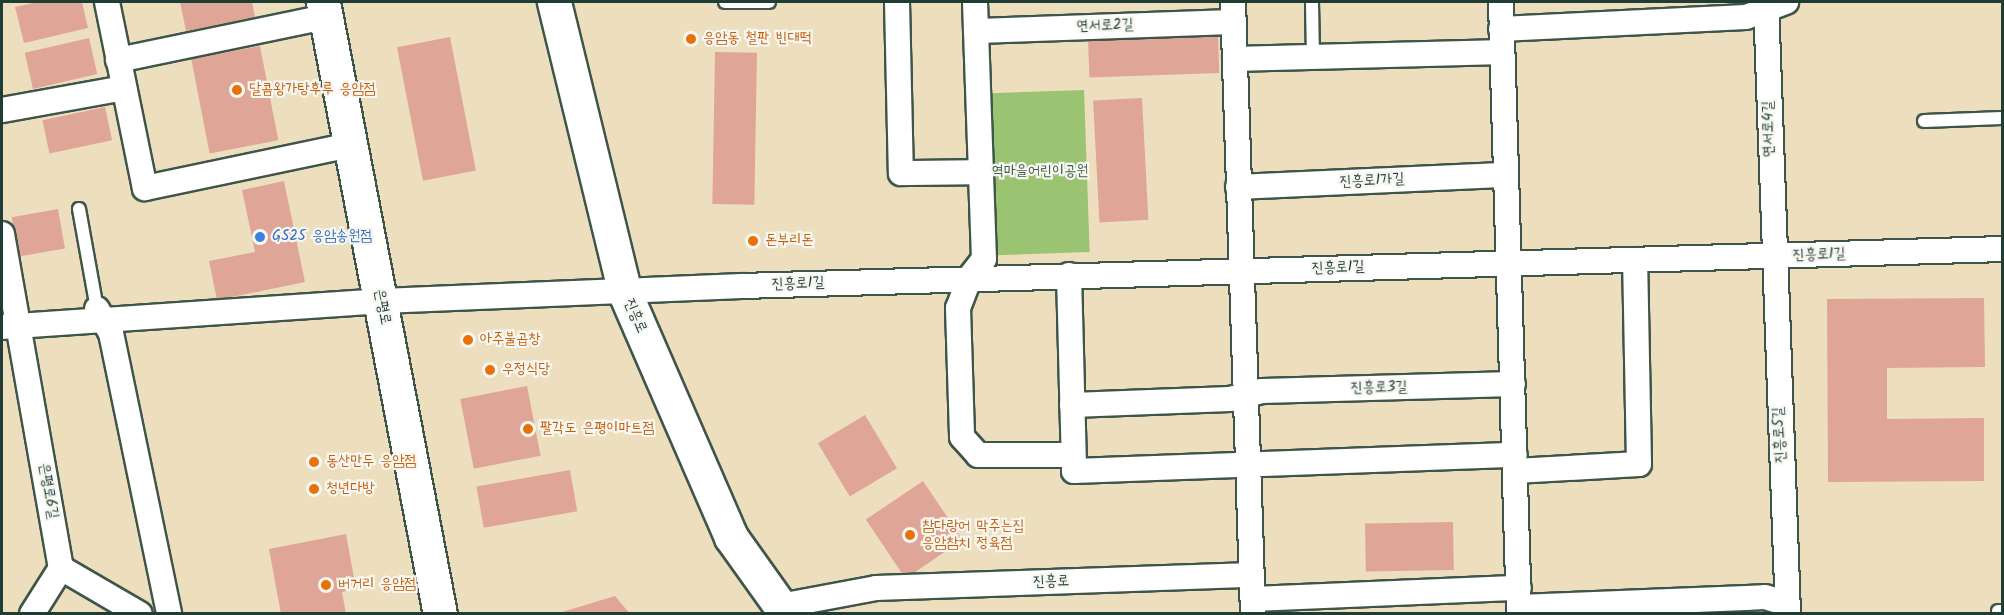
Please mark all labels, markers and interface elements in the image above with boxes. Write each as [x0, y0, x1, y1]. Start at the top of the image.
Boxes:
street label: 연서로2길 [1076, 16, 1134, 36]
place label: 응암동 철판 빈대떡 [703, 30, 812, 48]
marker: 응암동 철판 빈대떡 [684, 32, 698, 46]
place label: 달콤왕가탕후루 응암점 [249, 81, 376, 99]
marker: 달콤왕가탕후루 응암점 [230, 83, 244, 97]
street label: 연서로4길 [1760, 101, 1778, 157]
park label: 역마을어린이공원 [992, 163, 1088, 181]
street label: 진흥로1가길 [1339, 170, 1405, 192]
place label: GS25 응암송원점 [272, 228, 372, 246]
marker: GS25 응암송원점 [253, 230, 267, 244]
place label: 돈부리돈 [765, 232, 813, 250]
marker: 돈부리돈 [746, 234, 760, 248]
street label: 진흥로1길 [1792, 245, 1846, 265]
street label: 진흥로1길 [1311, 258, 1365, 278]
street label: 진흥로1길 [771, 274, 825, 294]
street label: 은평로 [370, 288, 394, 326]
street label: 진흥로 [620, 296, 650, 336]
place label: 아주불곱창 [480, 331, 540, 349]
marker: 아주불곱창 [461, 333, 475, 347]
place label: 우정식당 [502, 361, 550, 379]
marker: 우정식당 [483, 363, 497, 377]
street label: 진흥로3길 [1350, 379, 1408, 397]
street label: 진흥로5길 [1770, 406, 1790, 464]
place label: 팔각도 은평이마트점 [540, 420, 655, 438]
marker: 팔각도 은평이마트점 [521, 422, 535, 436]
place label: 동산만두 응암점 [326, 453, 417, 471]
marker: 동산만두 응암점 [307, 455, 321, 469]
street label: 은평로6길 [34, 462, 62, 520]
place label: 청년다방 [326, 480, 374, 498]
marker: 청년다방 [307, 482, 321, 496]
place label: 참다랑어 막주는집 응암참치 정육점 [922, 517, 1025, 552]
marker: 참다랑어 막주는집 응암참치 정육점 [903, 528, 917, 542]
street label: 진흥로 [1033, 572, 1069, 592]
place label: 버거리 응암점 [338, 576, 416, 594]
marker: 버거리 응암점 [319, 578, 333, 592]

